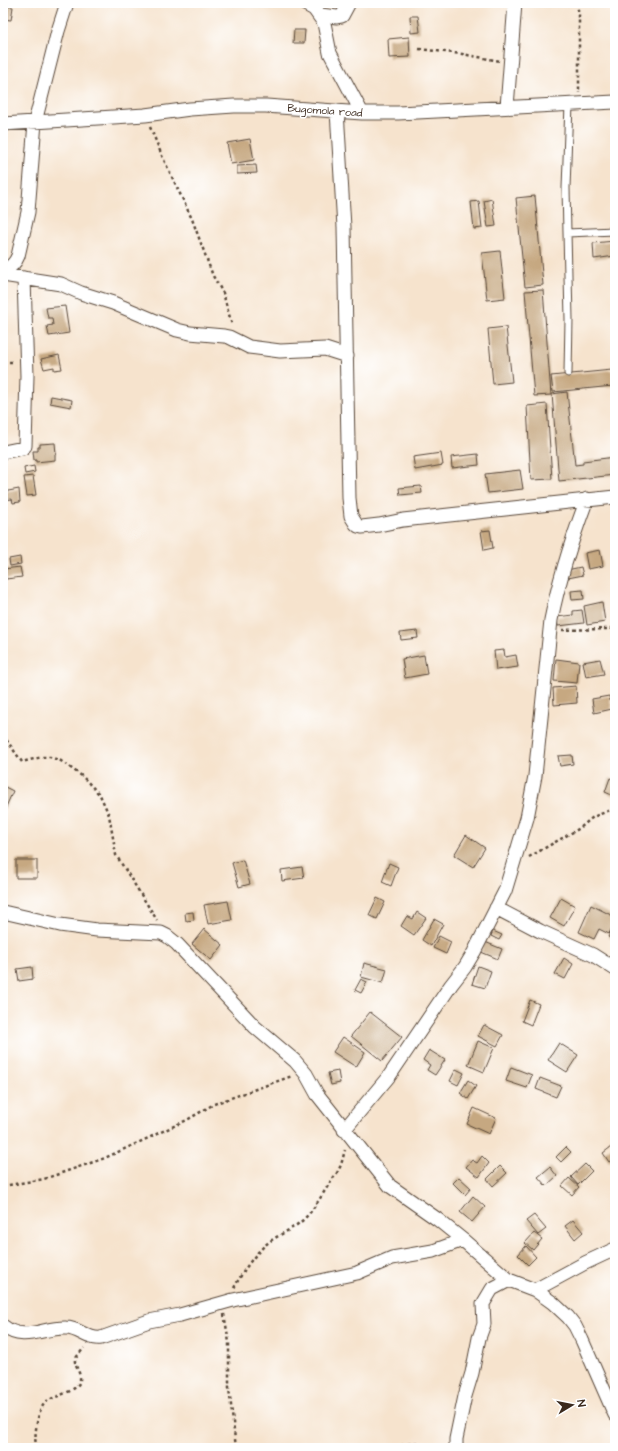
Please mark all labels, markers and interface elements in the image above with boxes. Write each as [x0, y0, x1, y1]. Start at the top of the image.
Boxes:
street label: Bugomola road [287, 100, 363, 122]
north arrow [552, 1385, 592, 1425]
text: N [573, 1399, 589, 1408]

